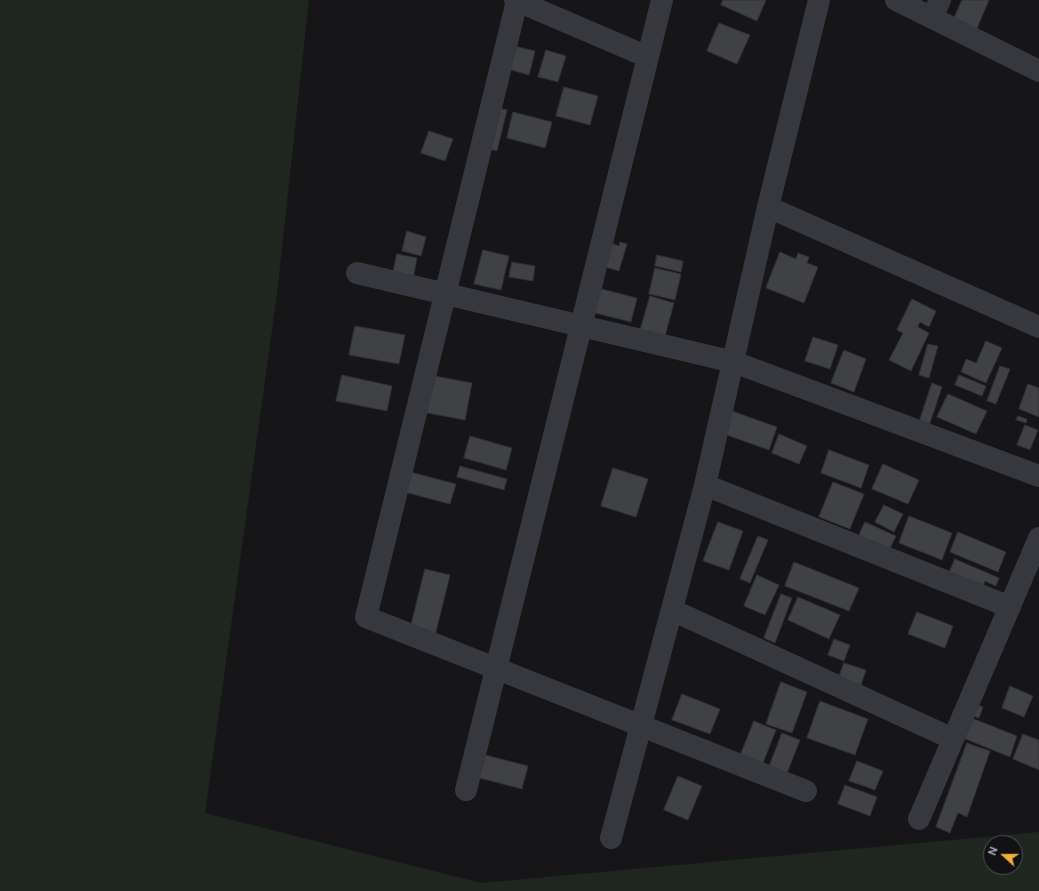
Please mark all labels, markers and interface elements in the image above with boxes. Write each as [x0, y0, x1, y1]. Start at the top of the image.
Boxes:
north arrow [983, 835, 1023, 875]
text: N [985, 845, 1001, 857]

